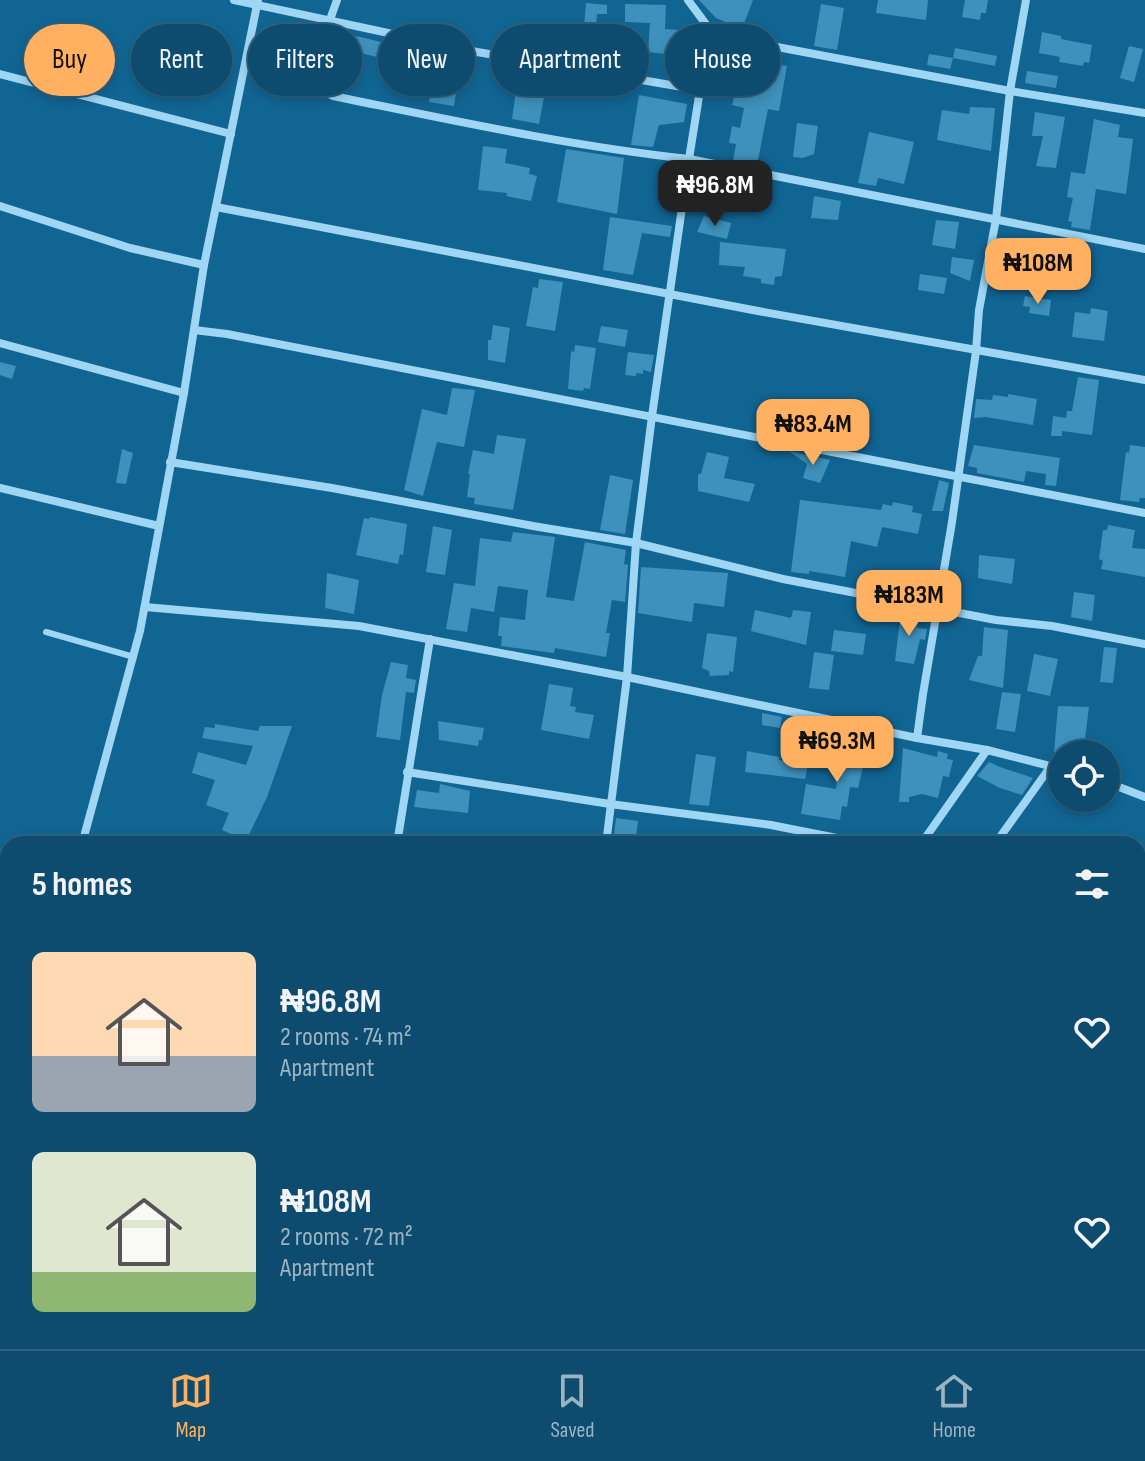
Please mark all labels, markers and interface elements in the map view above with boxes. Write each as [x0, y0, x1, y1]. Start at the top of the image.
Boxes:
chip: Buy [24, 24, 115, 96]
chip: Rent [131, 24, 232, 96]
chip: Filters [248, 24, 362, 96]
chip: New [378, 24, 475, 96]
chip: Apartment [491, 24, 649, 96]
chip: House [665, 24, 780, 96]
pin: ₦96.8M [650, 160, 780, 228]
text: ₦96.8M [676, 170, 754, 201]
pin: ₦108M [982, 238, 1094, 306]
text: ₦108M [1003, 248, 1073, 279]
pin: ₦83.4M [748, 399, 878, 467]
text: ₦83.4M [774, 409, 852, 440]
pin: ₦183M [853, 570, 965, 638]
text: ₦183M [874, 580, 944, 611]
pin: ₦69.3M [772, 716, 902, 784]
text: ₦69.3M [799, 726, 875, 757]
map controls [1048, 740, 1120, 812]
button: locate [1048, 740, 1120, 812]
icon: filters [1070, 862, 1114, 906]
text: 5 homes [32, 864, 132, 905]
text: ₦96.8M [280, 981, 381, 1022]
icon: home [96, 984, 192, 1080]
icon: heart [1070, 1010, 1114, 1054]
text: 2 rooms · 74 m² [280, 1022, 412, 1053]
text: Apartment [280, 1053, 374, 1084]
text: ₦108M [280, 1181, 372, 1222]
icon: home [96, 1184, 192, 1280]
icon: heart [1070, 1210, 1114, 1254]
text: 2 rooms · 72 m² [280, 1222, 413, 1253]
text: Apartment [280, 1253, 374, 1284]
tab: Map [169, 1369, 213, 1444]
tab: Saved [550, 1369, 595, 1444]
tab: Home [932, 1369, 976, 1444]

